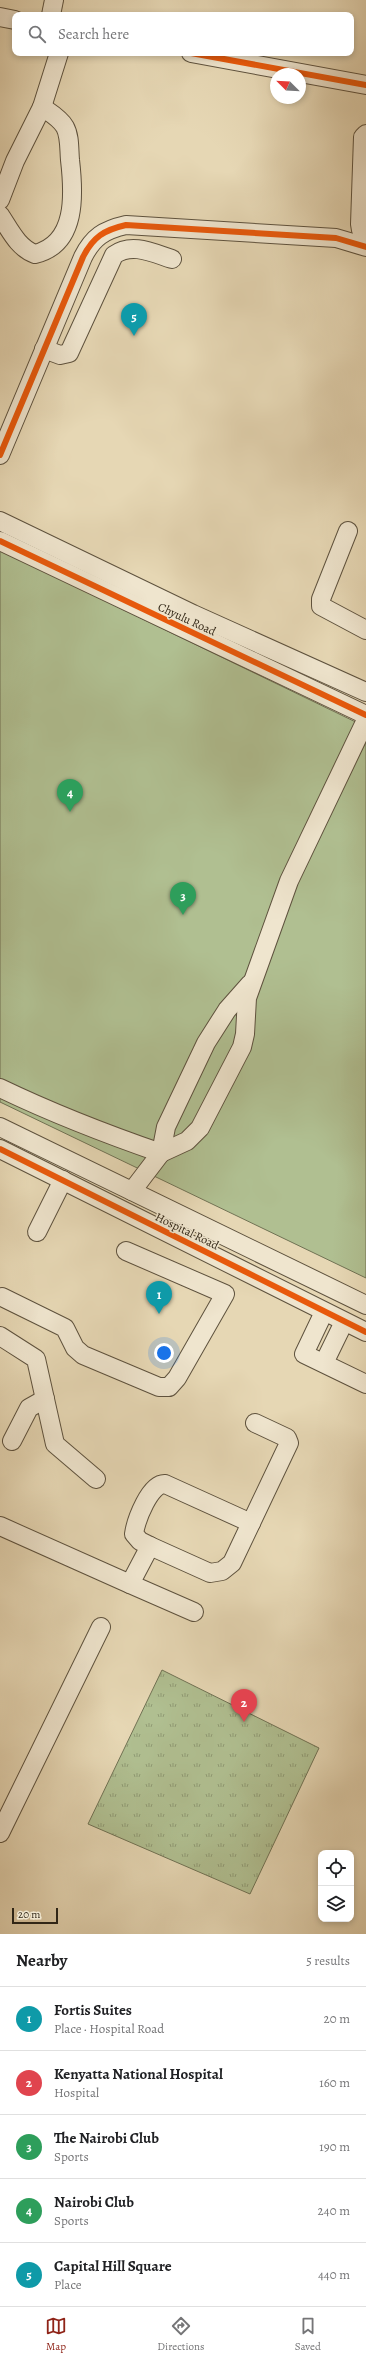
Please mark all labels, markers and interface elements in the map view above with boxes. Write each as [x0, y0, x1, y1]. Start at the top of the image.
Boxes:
search box [12, 12, 354, 56]
icon: search [26, 23, 48, 45]
text: Search here [58, 24, 129, 44]
north arrow [270, 68, 306, 104]
pin: 5 [121, 303, 147, 336]
street label: Chyulu Road [155, 599, 219, 640]
pin: 4 [57, 779, 83, 812]
pin: 3 [170, 882, 196, 915]
street label: Hospital Road [152, 1209, 222, 1254]
pin: 1 [146, 1281, 172, 1314]
your location [154, 1343, 174, 1363]
pin: 2 [231, 1689, 257, 1722]
map controls [318, 1850, 354, 1922]
button: locate [318, 1850, 354, 1886]
button: layers [318, 1886, 354, 1922]
scale bar [12, 1906, 58, 1925]
text: 20 m [18, 1907, 40, 1922]
text: Nearby [16, 1949, 67, 1972]
text: 5 results [306, 1952, 350, 1969]
text: Fortis Suites [54, 2000, 132, 2020]
text: 1 [27, 2010, 31, 2027]
text: 20 m [324, 2010, 350, 2027]
text: Place · Hospital Road [54, 2020, 164, 2037]
text: Kenyatta National Hospital [54, 2064, 223, 2084]
text: 2 [26, 2074, 32, 2091]
text: 160 m [319, 2074, 350, 2091]
text: Hospital [54, 2084, 99, 2101]
text: The Nairobi Club [54, 2128, 159, 2148]
text: 3 [26, 2138, 32, 2155]
text: 190 m [319, 2138, 350, 2155]
text: Sports [54, 2148, 89, 2165]
text: Nairobi Club [54, 2192, 134, 2212]
text: 4 [26, 2202, 32, 2219]
text: 240 m [318, 2202, 350, 2219]
text: Sports [54, 2212, 89, 2229]
text: Capital Hill Square [54, 2256, 172, 2276]
text: 5 [26, 2266, 32, 2283]
text: 440 m [318, 2266, 350, 2283]
text: Place [54, 2276, 82, 2293]
tab: Map [45, 2315, 67, 2354]
tab: Directions [157, 2315, 205, 2354]
tab: Saved [295, 2315, 321, 2354]

